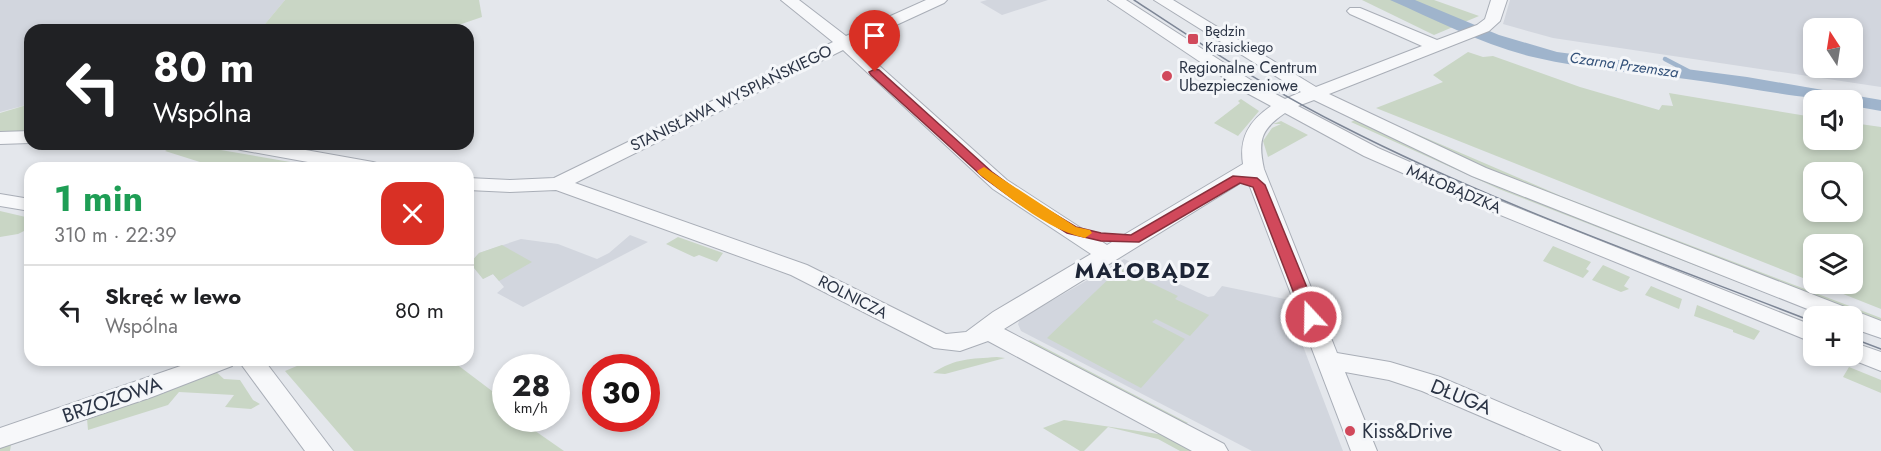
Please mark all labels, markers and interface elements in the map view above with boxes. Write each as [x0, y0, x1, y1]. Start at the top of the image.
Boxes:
pin [849, 10, 900, 72]
north arrow [1803, 18, 1863, 78]
map controls [1803, 18, 1863, 366]
icon: arrive [858, 19, 891, 52]
place label: Będzin Krasickiego [1205, 21, 1273, 57]
marker: Będzin Krasickiego [1186, 32, 1200, 46]
text: 80 m [153, 37, 254, 98]
street label: STANISŁAWA WYSPIAŃSKIEGO [626, 39, 836, 157]
water label: Czarna Przemsza [1568, 46, 1681, 84]
icon: left [54, 48, 132, 126]
place label: Regionalne Centrum Ubezpieczeniowe [1179, 56, 1317, 97]
marker: Regionalne Centrum Ubezpieczeniowe [1160, 69, 1174, 83]
button: sound [1803, 90, 1863, 150]
text: Wspólna [153, 93, 251, 132]
street label: MAŁOBĄDZKA [1403, 159, 1505, 219]
button: search [1803, 162, 1863, 222]
text: 1 min [54, 172, 143, 224]
button: close [381, 182, 444, 245]
text: 310 m · 22:39 [54, 221, 177, 250]
button: layers [1803, 234, 1863, 294]
district label: MAŁOBĄDZ [1075, 254, 1211, 286]
street label: ROLNICZA [814, 270, 892, 324]
text: Skręć w lewo [105, 280, 241, 312]
position arrow [1279, 285, 1343, 349]
icon: left [54, 294, 87, 327]
text: 80 m [395, 294, 444, 326]
button: + [1803, 306, 1863, 366]
text: Wspólna [105, 312, 178, 341]
speed limit sign: 30 [582, 354, 660, 432]
text: 28 [512, 364, 550, 407]
street label: BRZOZOWA [58, 369, 166, 431]
street label: DŁUGA [1426, 372, 1496, 423]
text: km/h [514, 397, 548, 419]
place label: Kiss&Drive [1362, 417, 1453, 446]
marker: Kiss&Drive [1343, 424, 1357, 438]

